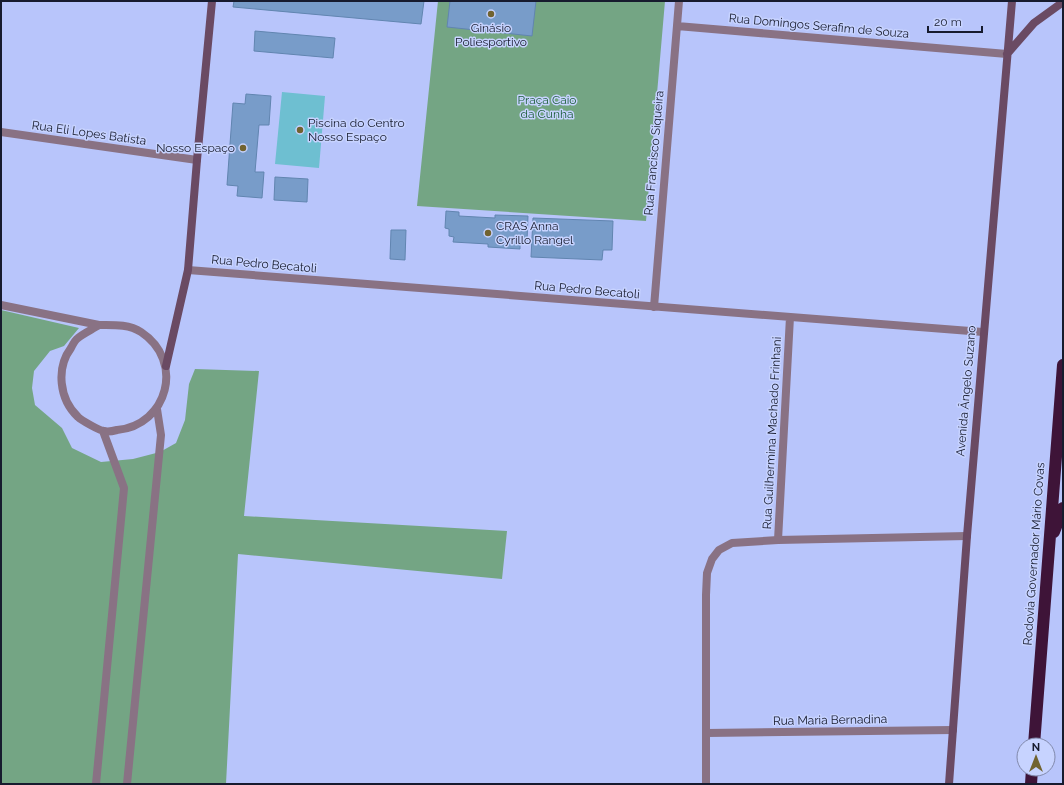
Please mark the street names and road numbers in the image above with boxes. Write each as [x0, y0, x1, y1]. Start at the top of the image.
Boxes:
street label: Rua Domingos Serafim de Souza [728, 11, 910, 41]
street label: Rua Francisco Siqueira [642, 90, 666, 216]
street label: Rua Eli Lopes Batista [31, 118, 147, 148]
street label: Rua Pedro Becatoli [211, 252, 317, 276]
street label: Rua Pedro Becatoli [534, 278, 640, 302]
street label: Avenida Ângelo Suzano [953, 325, 979, 457]
street label: Rua Guilhermina Machado Frinhani [760, 336, 784, 530]
street label: Rodovia Governador Mário Covas [1021, 462, 1047, 646]
street label: Rua Maria Bernadina [773, 712, 887, 728]

